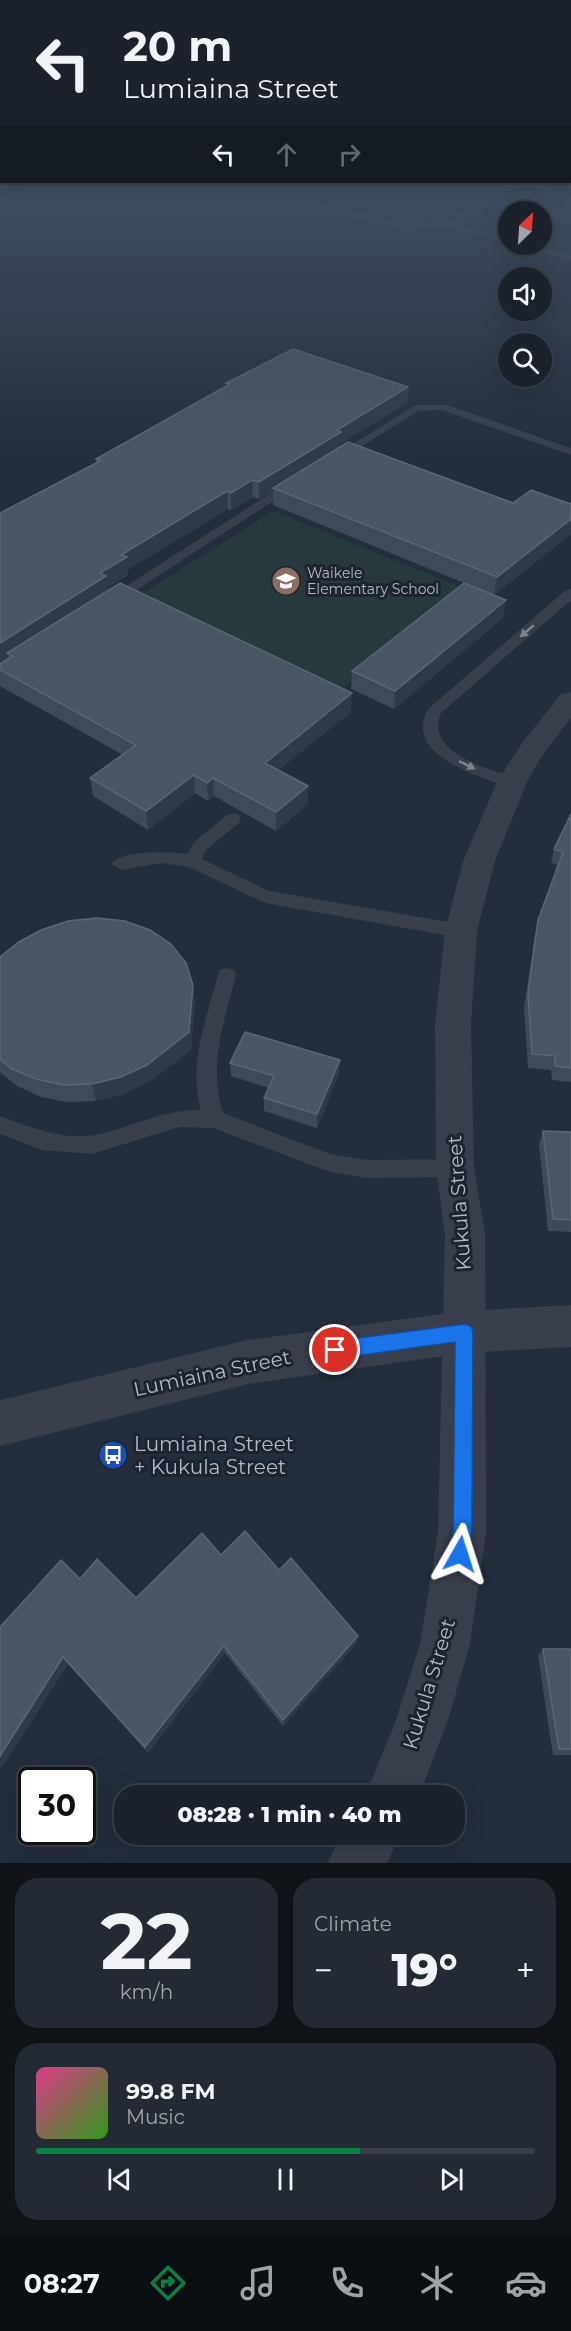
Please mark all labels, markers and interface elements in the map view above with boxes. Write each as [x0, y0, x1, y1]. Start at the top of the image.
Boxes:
text: 20 m [123, 20, 232, 72]
icon: left [24, 24, 102, 102]
text: Lumiaina Street [123, 72, 339, 105]
icon: left [207, 138, 240, 171]
icon: ahead [270, 138, 303, 171]
icon: right [333, 138, 366, 171]
north arrow [498, 201, 552, 255]
map controls [498, 201, 552, 387]
button: sound [498, 267, 552, 321]
button: search [498, 333, 552, 387]
place label: Waikele Elementary School [307, 564, 439, 598]
school or university icon: Waikele Elementary School [270, 565, 302, 597]
one-way arrow [520, 624, 535, 637]
one-way arrow [458, 760, 475, 769]
street label: Kukula Street [442, 1135, 476, 1271]
pin [309, 1324, 360, 1375]
icon: arrive [318, 1333, 351, 1366]
street label: Lumiaina Street [131, 1345, 293, 1401]
place label: Lumiaina Street + Kukula Street [134, 1432, 294, 1479]
bus stop icon: Lumiaina Street + Kukula Street [97, 1439, 129, 1471]
position arrow [428, 1522, 492, 1586]
street label: Kukula Street [398, 1616, 460, 1752]
speed limit sign: 30 [18, 1767, 96, 1845]
text: 08:28 · 1 min · 40 m [177, 1801, 402, 1828]
text: 22 [100, 1893, 193, 1989]
text: Climate [314, 1912, 392, 1936]
text: 19° [391, 1942, 458, 1997]
text: − [314, 1950, 333, 1990]
text: + [516, 1950, 535, 1990]
text: km/h [120, 1980, 173, 2004]
text: 99.8 FM [126, 2078, 216, 2105]
text: Music [126, 2105, 185, 2129]
icon: previous [103, 2163, 136, 2196]
icon: pause [269, 2163, 302, 2196]
icon: next [435, 2163, 468, 2196]
icon: directions [147, 2262, 189, 2304]
icon: music [237, 2262, 279, 2304]
icon: phone [326, 2262, 368, 2304]
icon: climate [416, 2262, 458, 2304]
icon: car [505, 2262, 547, 2304]
text: 08:27 [24, 2267, 100, 2300]

